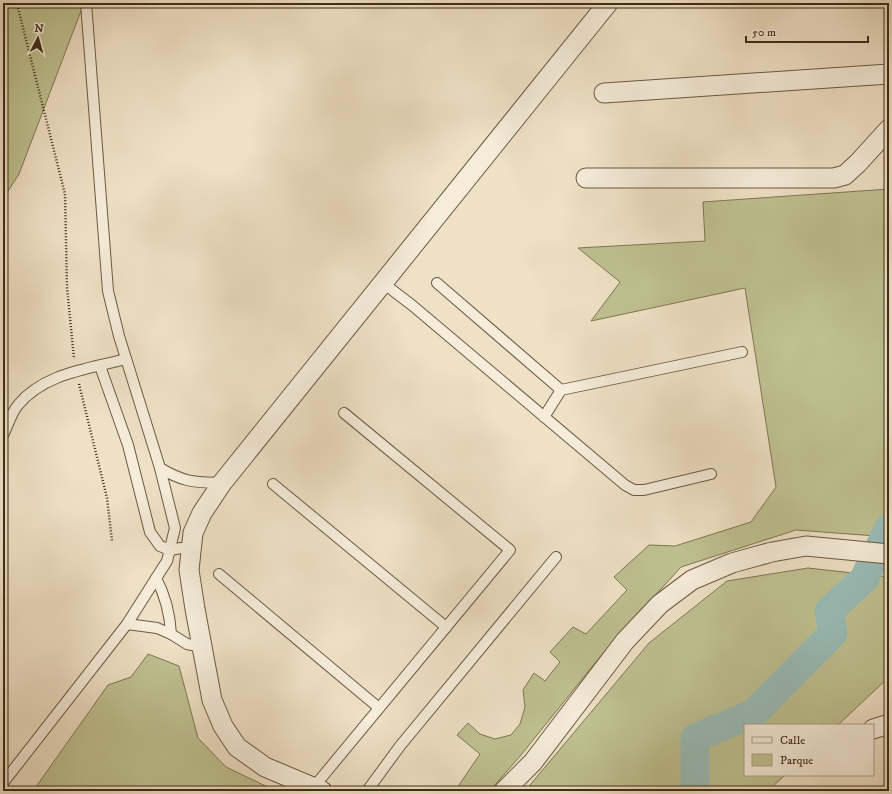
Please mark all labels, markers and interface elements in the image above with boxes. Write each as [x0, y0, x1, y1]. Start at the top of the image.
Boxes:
north arrow [18, 18, 58, 58]
scale bar [746, 18, 868, 44]
text: N [34, 22, 44, 36]
text: 50 m [752, 25, 776, 40]
legend [744, 724, 874, 776]
text: Calle [780, 733, 805, 748]
text: Parque [780, 753, 813, 768]

